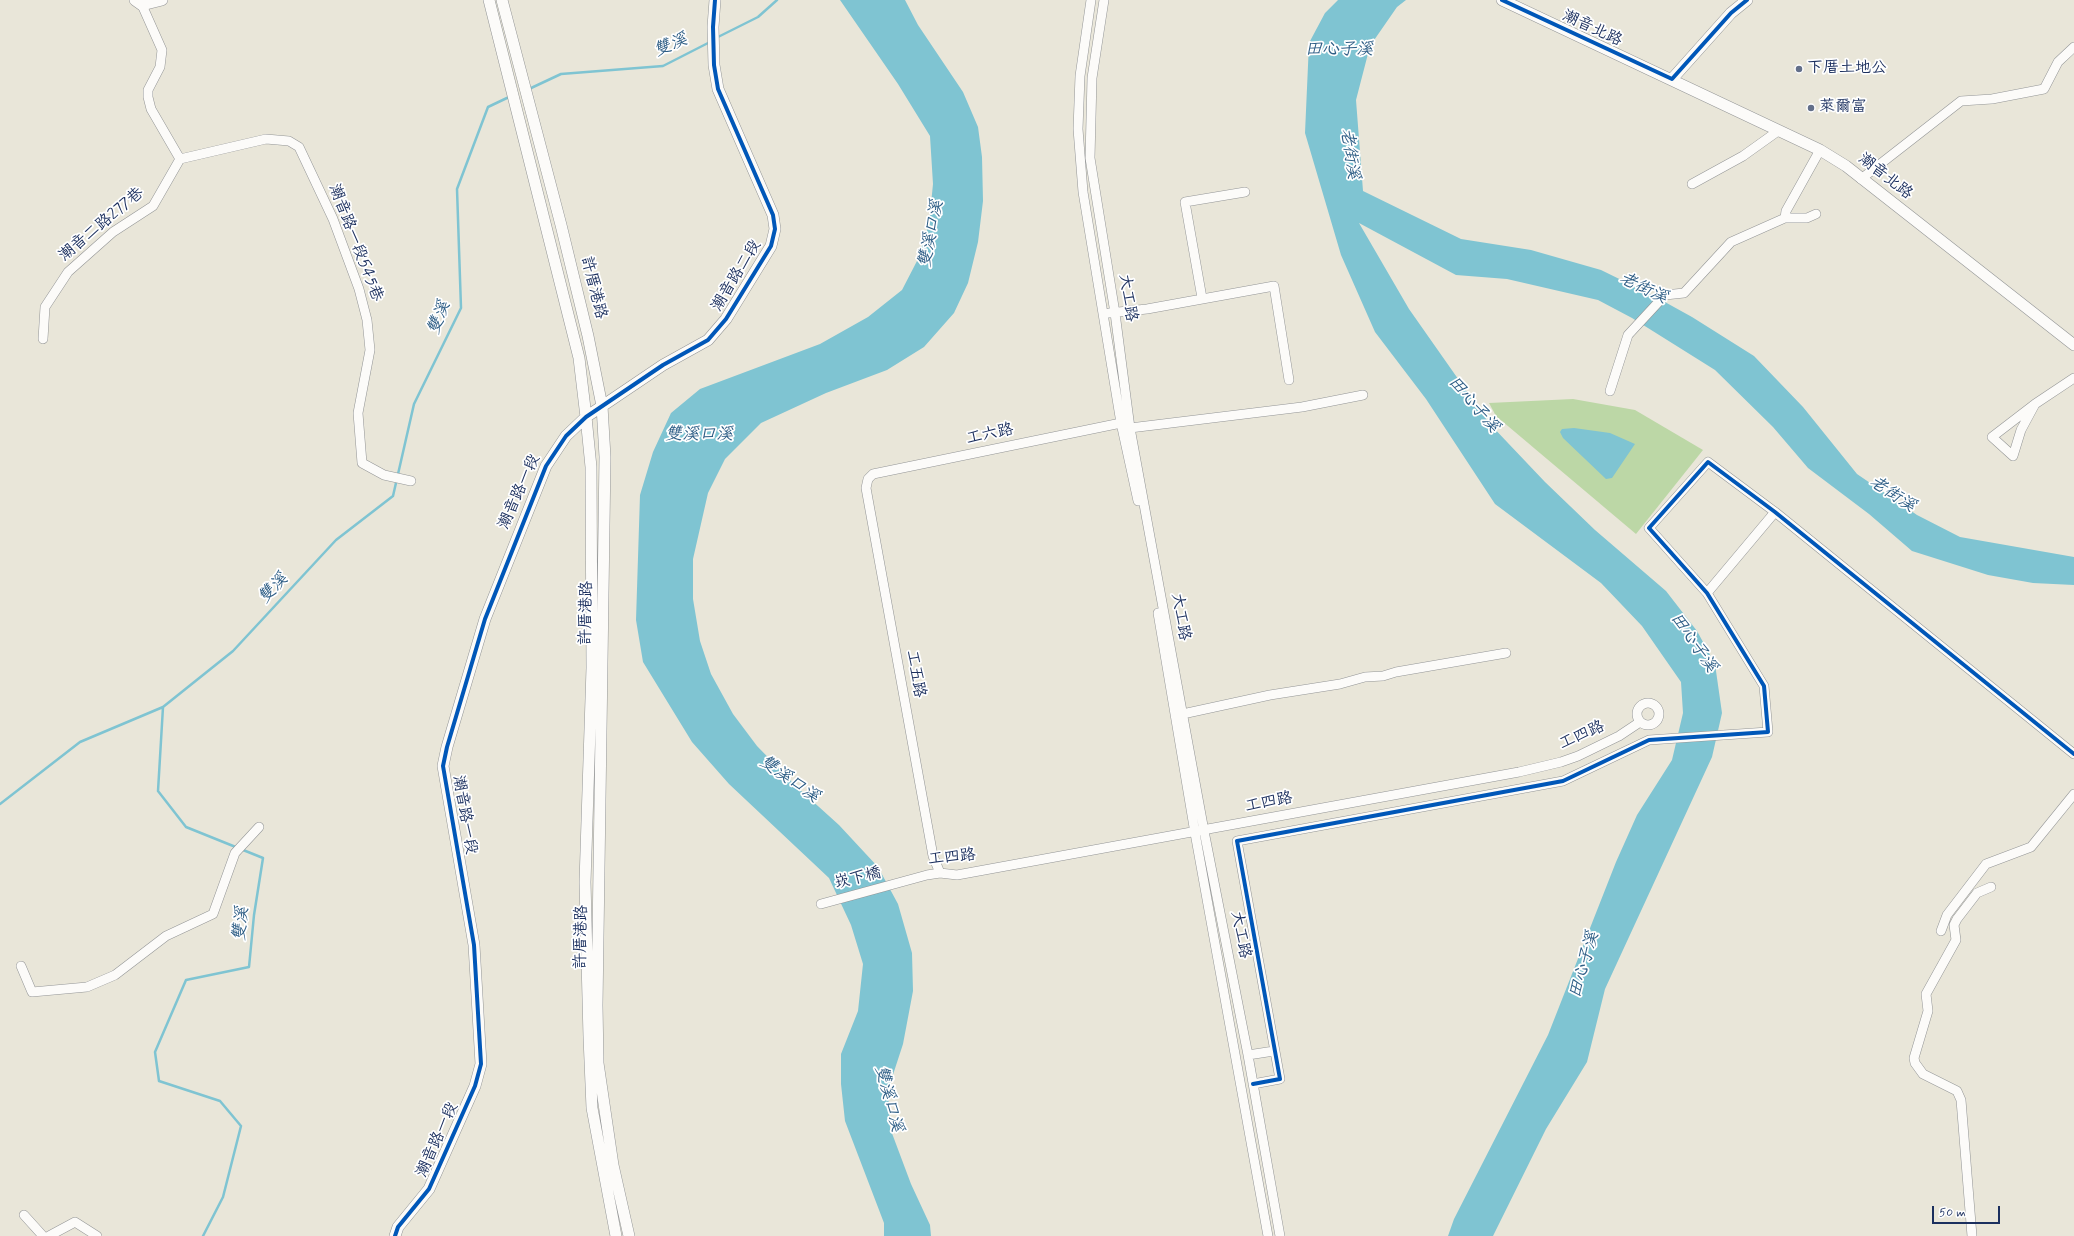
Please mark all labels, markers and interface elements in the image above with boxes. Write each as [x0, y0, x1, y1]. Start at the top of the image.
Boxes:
street label: 潮音北路 [1559, 7, 1625, 51]
water label: 雙溪 [651, 30, 691, 62]
water label: 田心子溪 [1305, 40, 1373, 60]
place label: 下厝土地公 [1807, 59, 1887, 79]
marker: 下厝土地公 [1794, 64, 1804, 74]
place label: 萊爾富 [1819, 98, 1867, 118]
marker: 萊爾富 [1806, 103, 1816, 113]
water label: 老街溪 [1335, 127, 1363, 181]
street label: 潮音北路 [1854, 150, 1916, 204]
street label: 潮音路一段545巷 [324, 182, 386, 304]
street label: 潮音二路277巷 [56, 184, 148, 266]
water label: 雙溪口溪 [915, 199, 949, 269]
street label: 潮音路二段 [708, 237, 766, 315]
street label: 許厝港路 [576, 255, 610, 321]
water label: 老街溪 [1616, 269, 1670, 309]
street label: 大工路 [1114, 273, 1140, 323]
water label: 雙溪 [424, 298, 456, 338]
water label: 田心子溪 [1443, 373, 1503, 437]
street label: 工六路 [965, 421, 1015, 449]
water label: 雙溪口溪 [665, 425, 733, 445]
street label: 潮音路一段 [495, 452, 545, 532]
water label: 老街溪 [1865, 473, 1919, 517]
water label: 雙溪 [255, 570, 293, 608]
street label: 許厝港路 [577, 581, 597, 645]
street label: 大工路 [1166, 592, 1194, 642]
water label: 田心子溪 [1665, 609, 1721, 677]
street label: 工五路 [901, 649, 929, 699]
street label: 工四路 [1556, 717, 1608, 755]
water label: 雙溪口溪 [755, 752, 823, 808]
street label: 潮音路一段 [448, 774, 480, 856]
street label: 工四路 [1244, 789, 1294, 817]
street label: 工四路 [927, 846, 977, 870]
street label: 崁下橋 [832, 864, 884, 894]
street label: 許厝港路 [572, 905, 592, 969]
water label: 雙溪 [230, 906, 254, 942]
street label: 大工路 [1226, 910, 1254, 960]
water label: 田心子溪 [1566, 930, 1604, 1000]
water label: 雙溪口溪 [869, 1064, 907, 1134]
street label: 潮音路一段 [413, 1100, 463, 1180]
scale bar [1934, 1198, 2002, 1224]
text: 50 m [1939, 1205, 1966, 1221]

